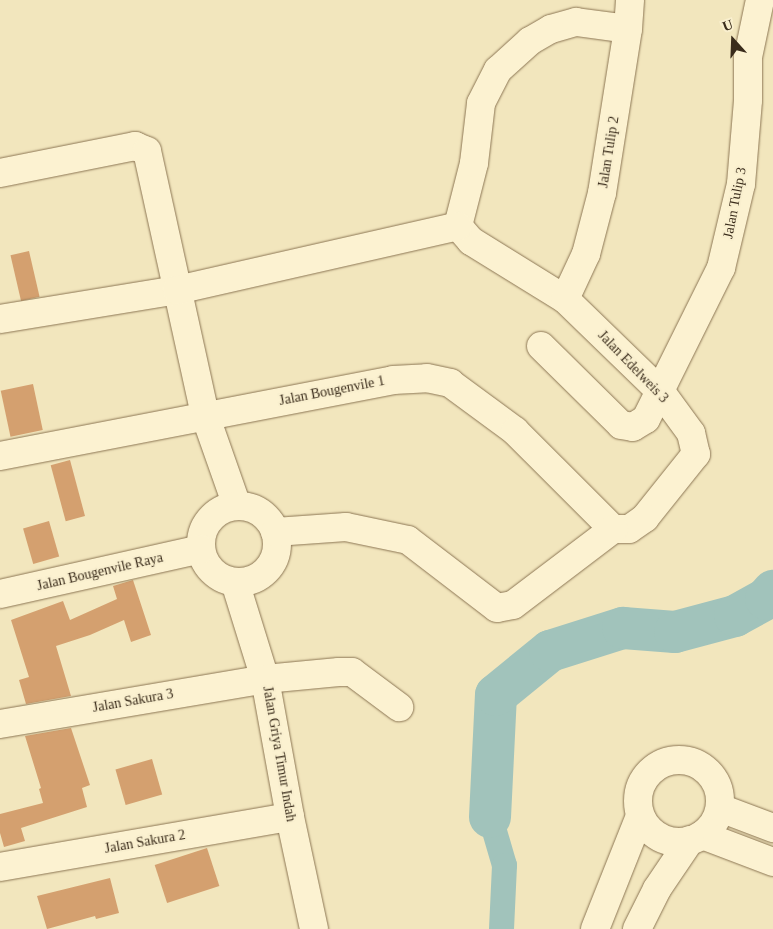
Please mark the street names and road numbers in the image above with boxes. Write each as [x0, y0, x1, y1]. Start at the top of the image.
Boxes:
street label: Jalan Tulip 2 [595, 115, 623, 189]
street label: Jalan Tulip 3 [720, 166, 750, 240]
street label: Jalan Edelweis 3 [594, 327, 672, 407]
street label: Jalan Bougenvile 1 [278, 373, 386, 409]
street label: Jalan Bougenvile Raya [35, 549, 165, 595]
street label: Jalan Griya Timur Indah [259, 685, 299, 823]
street label: Jalan Sakura 3 [91, 686, 175, 716]
street label: Jalan Sakura 2 [103, 827, 187, 857]

